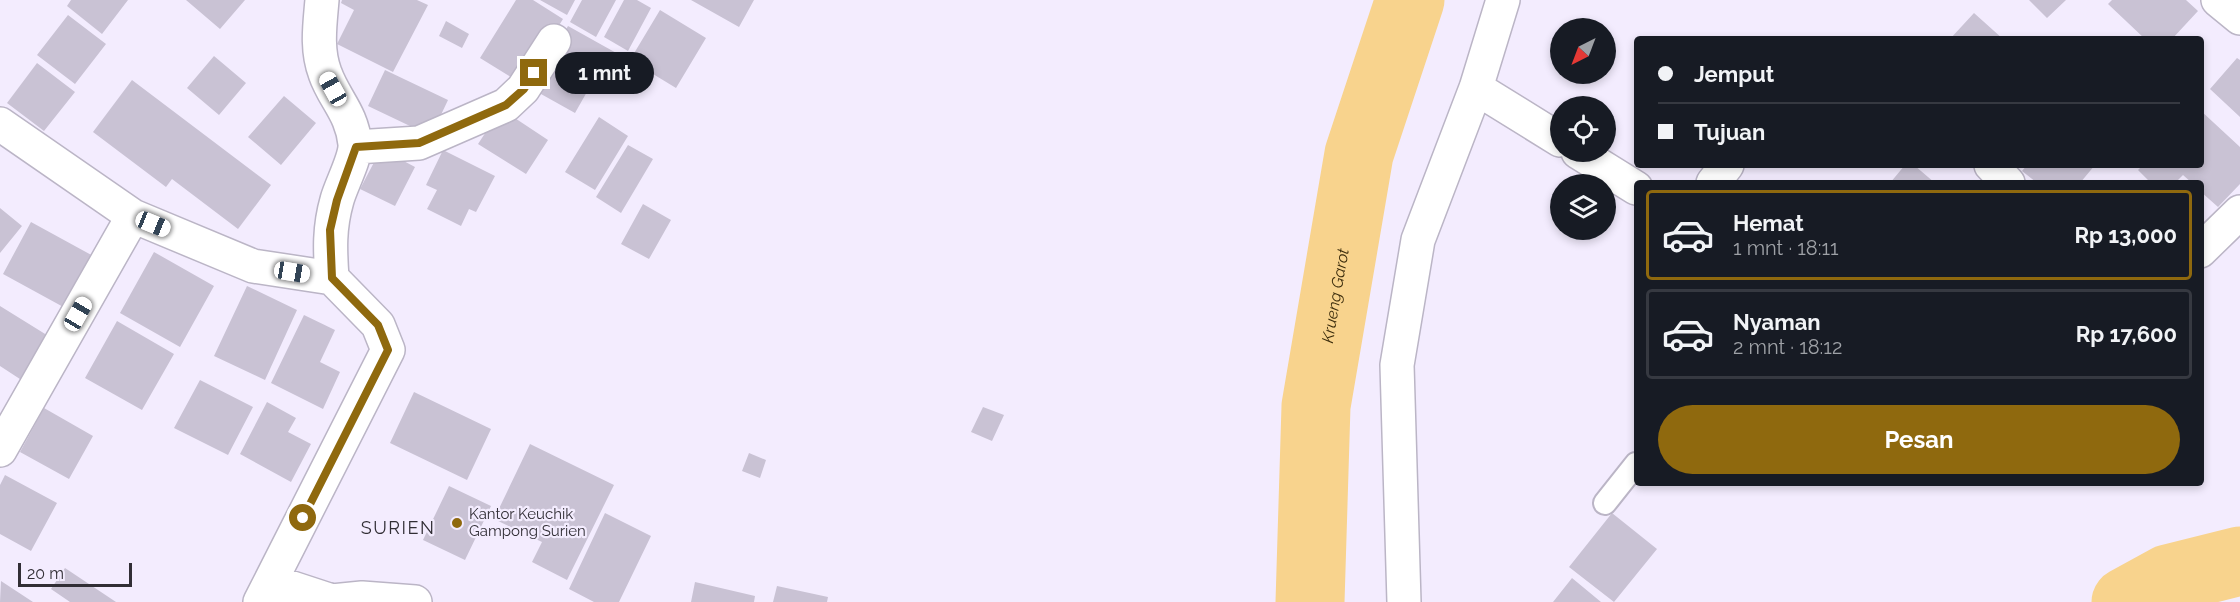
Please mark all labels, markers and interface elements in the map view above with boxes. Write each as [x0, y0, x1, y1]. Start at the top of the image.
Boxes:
north arrow [1550, 18, 1616, 84]
map controls [1550, 18, 1616, 240]
callout: 1 mnt [555, 52, 654, 94]
route end [520, 59, 547, 86]
text: 1 mnt [578, 61, 631, 85]
text: Jemput [1694, 61, 1774, 87]
car [316, 69, 350, 109]
button: locate [1550, 96, 1616, 162]
text: Tujuan [1694, 119, 1765, 145]
button: layers [1550, 174, 1616, 240]
icon: car [1661, 208, 1715, 262]
car [133, 209, 173, 239]
text: Hemat [1733, 210, 1804, 236]
text: Rp 13,000 [2074, 222, 2177, 248]
text: 1 mnt · 18:11 [1733, 236, 1839, 260]
water label: Krueng Garot [1317, 246, 1352, 344]
car [273, 260, 311, 284]
car [61, 294, 95, 334]
icon: car [1661, 307, 1715, 361]
text: Nyaman [1733, 309, 1821, 335]
text: Rp 17,600 [2076, 321, 2177, 347]
text: 2 mnt · 18:12 [1733, 335, 1842, 359]
button: Pesan [1658, 405, 2180, 474]
route start [289, 504, 316, 531]
place label: Kantor Keuchik Gampong Surien [469, 505, 586, 540]
marker: Kantor Keuchik Gampong Surien [450, 516, 464, 530]
district label: SURIEN [361, 517, 435, 538]
scale bar [18, 560, 132, 588]
text: 20 m [27, 564, 64, 583]

